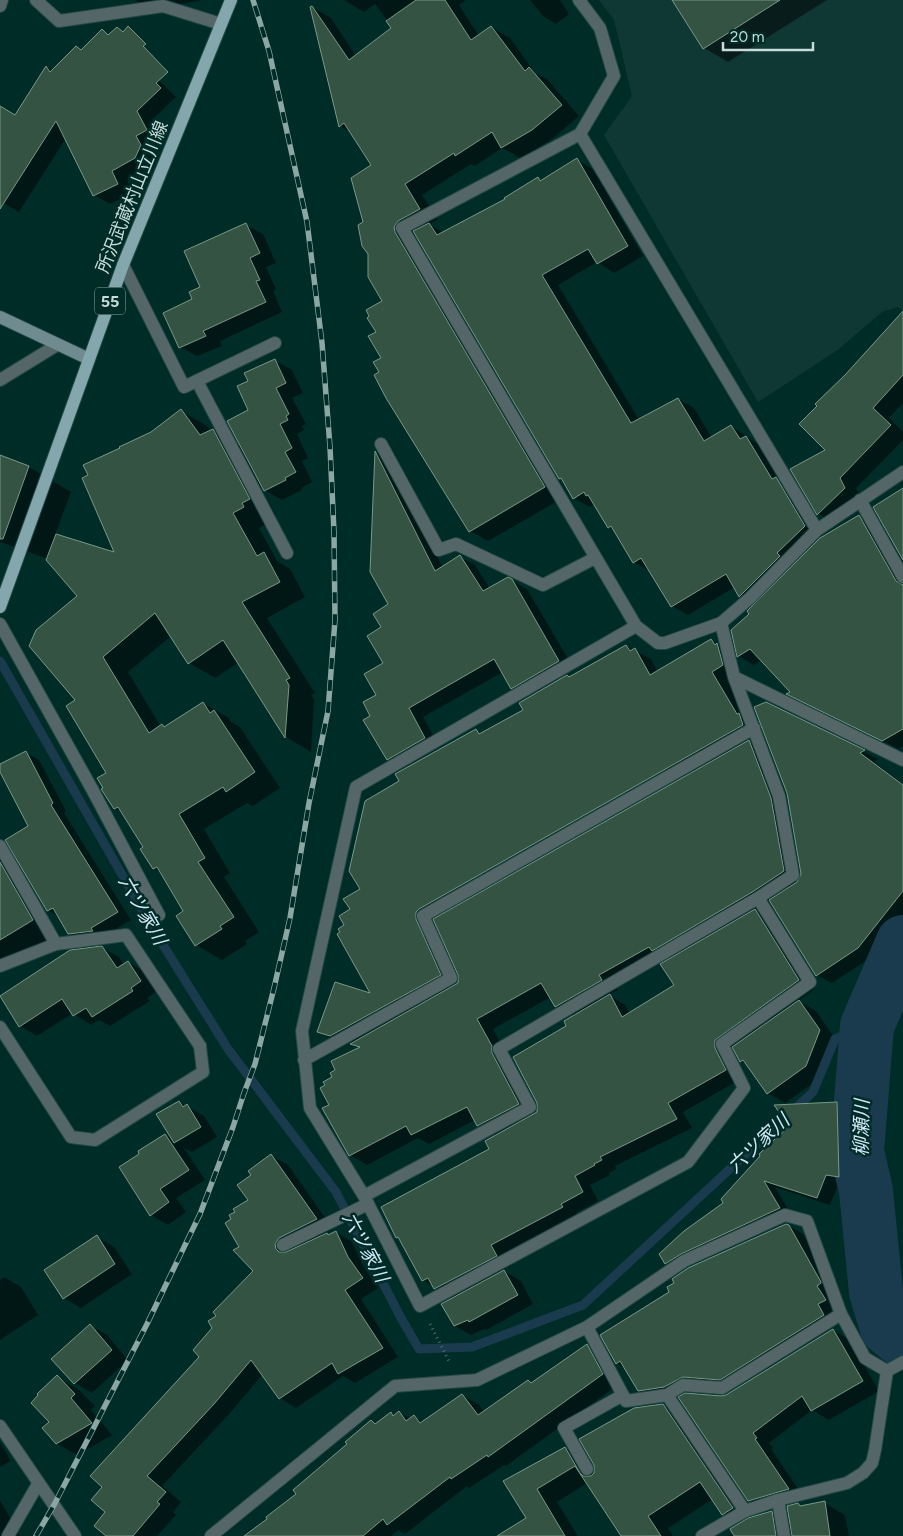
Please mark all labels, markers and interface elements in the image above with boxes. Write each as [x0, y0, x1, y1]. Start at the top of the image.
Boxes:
scale bar [723, 20, 813, 52]
text: 20 m [730, 28, 764, 46]
street label: 所沢武蔵村山立川線 [91, 118, 173, 276]
road number: 55 [95, 288, 125, 314]
water label: 六ツ家川 [114, 872, 173, 951]
water label: 柳瀬川 [850, 1097, 874, 1157]
water label: 六ツ家川 [723, 1108, 795, 1178]
water label: 六ツ家川 [338, 1208, 394, 1288]

